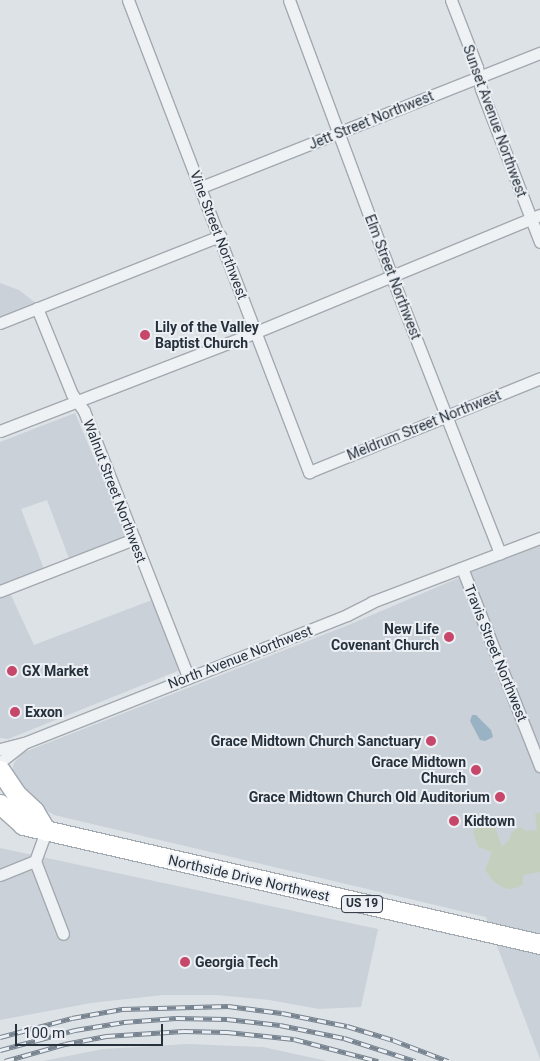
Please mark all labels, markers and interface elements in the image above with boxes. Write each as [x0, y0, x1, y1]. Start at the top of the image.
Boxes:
street label: Sunset Avenue Northwest [460, 43, 530, 199]
street label: Jett Street Northwest [306, 87, 436, 153]
street label: Vine Street Northwest [187, 168, 251, 302]
street label: Elm Street Northwest [361, 212, 425, 342]
place label: Lily of the Valley Baptist Church [155, 319, 259, 352]
marker: Lily of the Valley Baptist Church [139, 329, 151, 341]
street label: Meldrum Street Northwest [345, 386, 503, 464]
street label: Walnut Street Northwest [80, 417, 150, 565]
street label: Travis Street Northwest [461, 582, 531, 724]
place label: New Life Covenant Church [331, 621, 439, 654]
street label: North Avenue Northwest [165, 622, 315, 692]
marker: New Life Covenant Church [443, 631, 455, 643]
place label: GX Market [22, 663, 88, 679]
marker: GX Market [6, 665, 18, 677]
place label: Exxon [25, 704, 63, 720]
marker: Exxon [9, 706, 21, 718]
place label: Grace Midtown Church Sanctuary [211, 733, 421, 749]
marker: Grace Midtown Church Sanctuary [425, 735, 437, 747]
place label: Grace Midtown Church [371, 754, 466, 786]
marker: Grace Midtown Church [470, 764, 482, 776]
place label: Grace Midtown Church Old Auditorium [249, 789, 490, 805]
marker: Grace Midtown Church Old Auditorium [494, 791, 506, 803]
place label: Kidtown [464, 813, 515, 829]
marker: Kidtown [448, 815, 460, 827]
street label: Northside Drive Northwest [167, 851, 331, 905]
road number: US 19 [341, 894, 383, 914]
place label: Georgia Tech [195, 954, 278, 970]
marker: Georgia Tech [179, 956, 191, 968]
scale bar [18, 1014, 165, 1046]
text: 100 m [23, 1024, 65, 1042]

